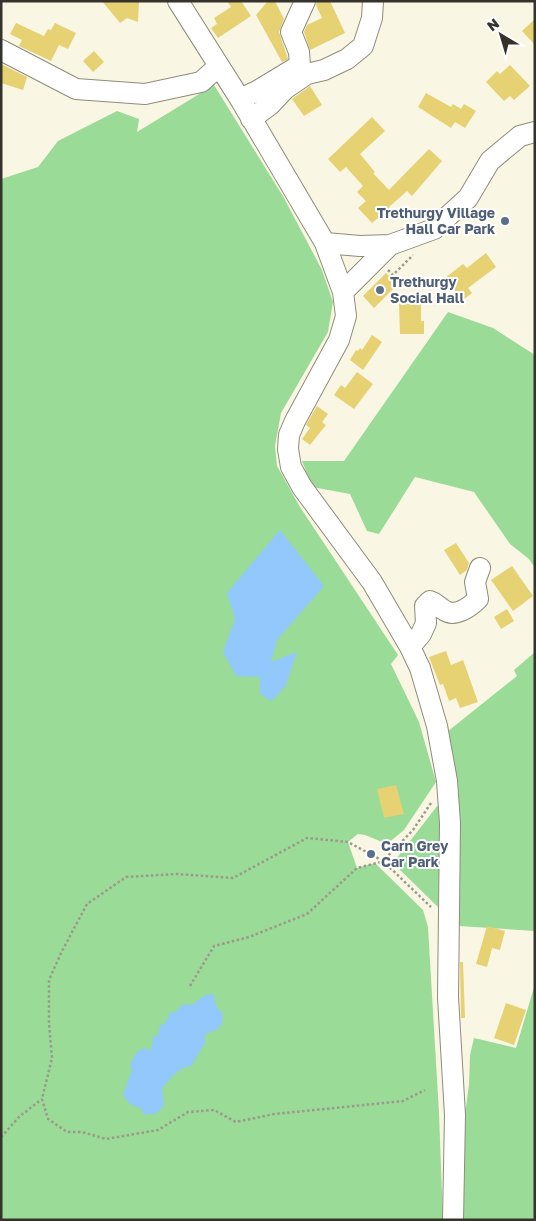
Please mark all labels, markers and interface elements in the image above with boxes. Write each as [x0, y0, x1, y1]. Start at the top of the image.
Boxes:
north arrow [476, 10, 526, 60]
text: N [483, 14, 502, 34]
place label: Trethurgy Village Hall Car Park [377, 204, 495, 237]
marker: Trethurgy Village Hall Car Park [499, 215, 511, 227]
place label: Trethurgy Social Hall [390, 273, 464, 306]
marker: Trethurgy Social Hall [374, 284, 386, 296]
place label: Carn Grey Car Park [381, 837, 449, 870]
marker: Carn Grey Car Park [365, 848, 377, 860]

